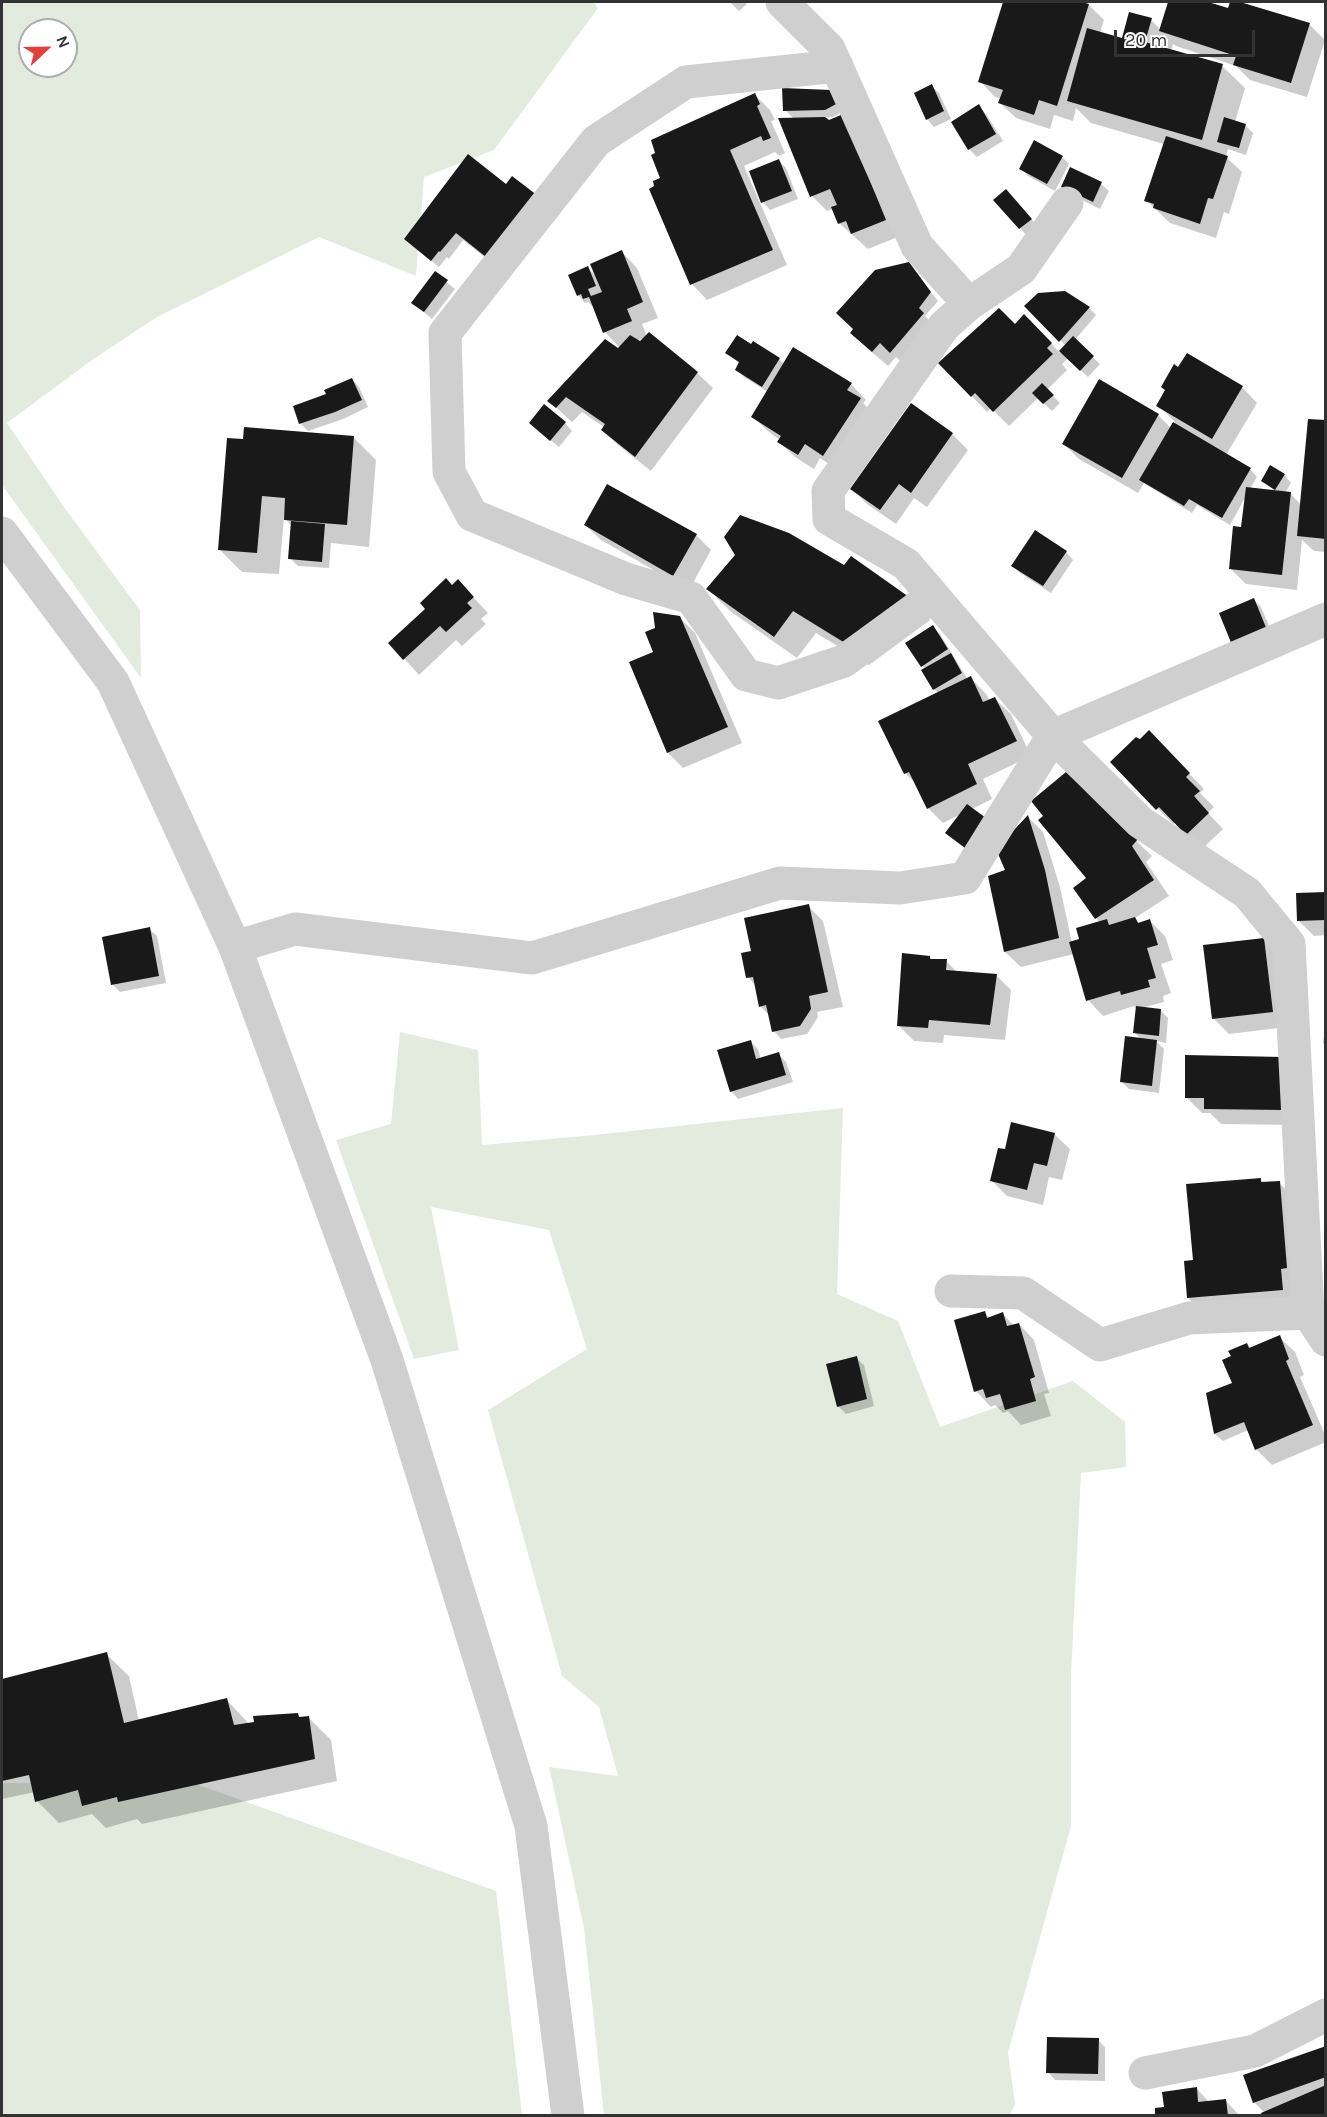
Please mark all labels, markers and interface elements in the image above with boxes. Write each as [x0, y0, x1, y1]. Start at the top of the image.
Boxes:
north arrow [18, 18, 78, 78]
scale bar [1117, 18, 1258, 56]
text: 20 m [1125, 29, 1167, 51]
text: N [52, 33, 74, 51]

